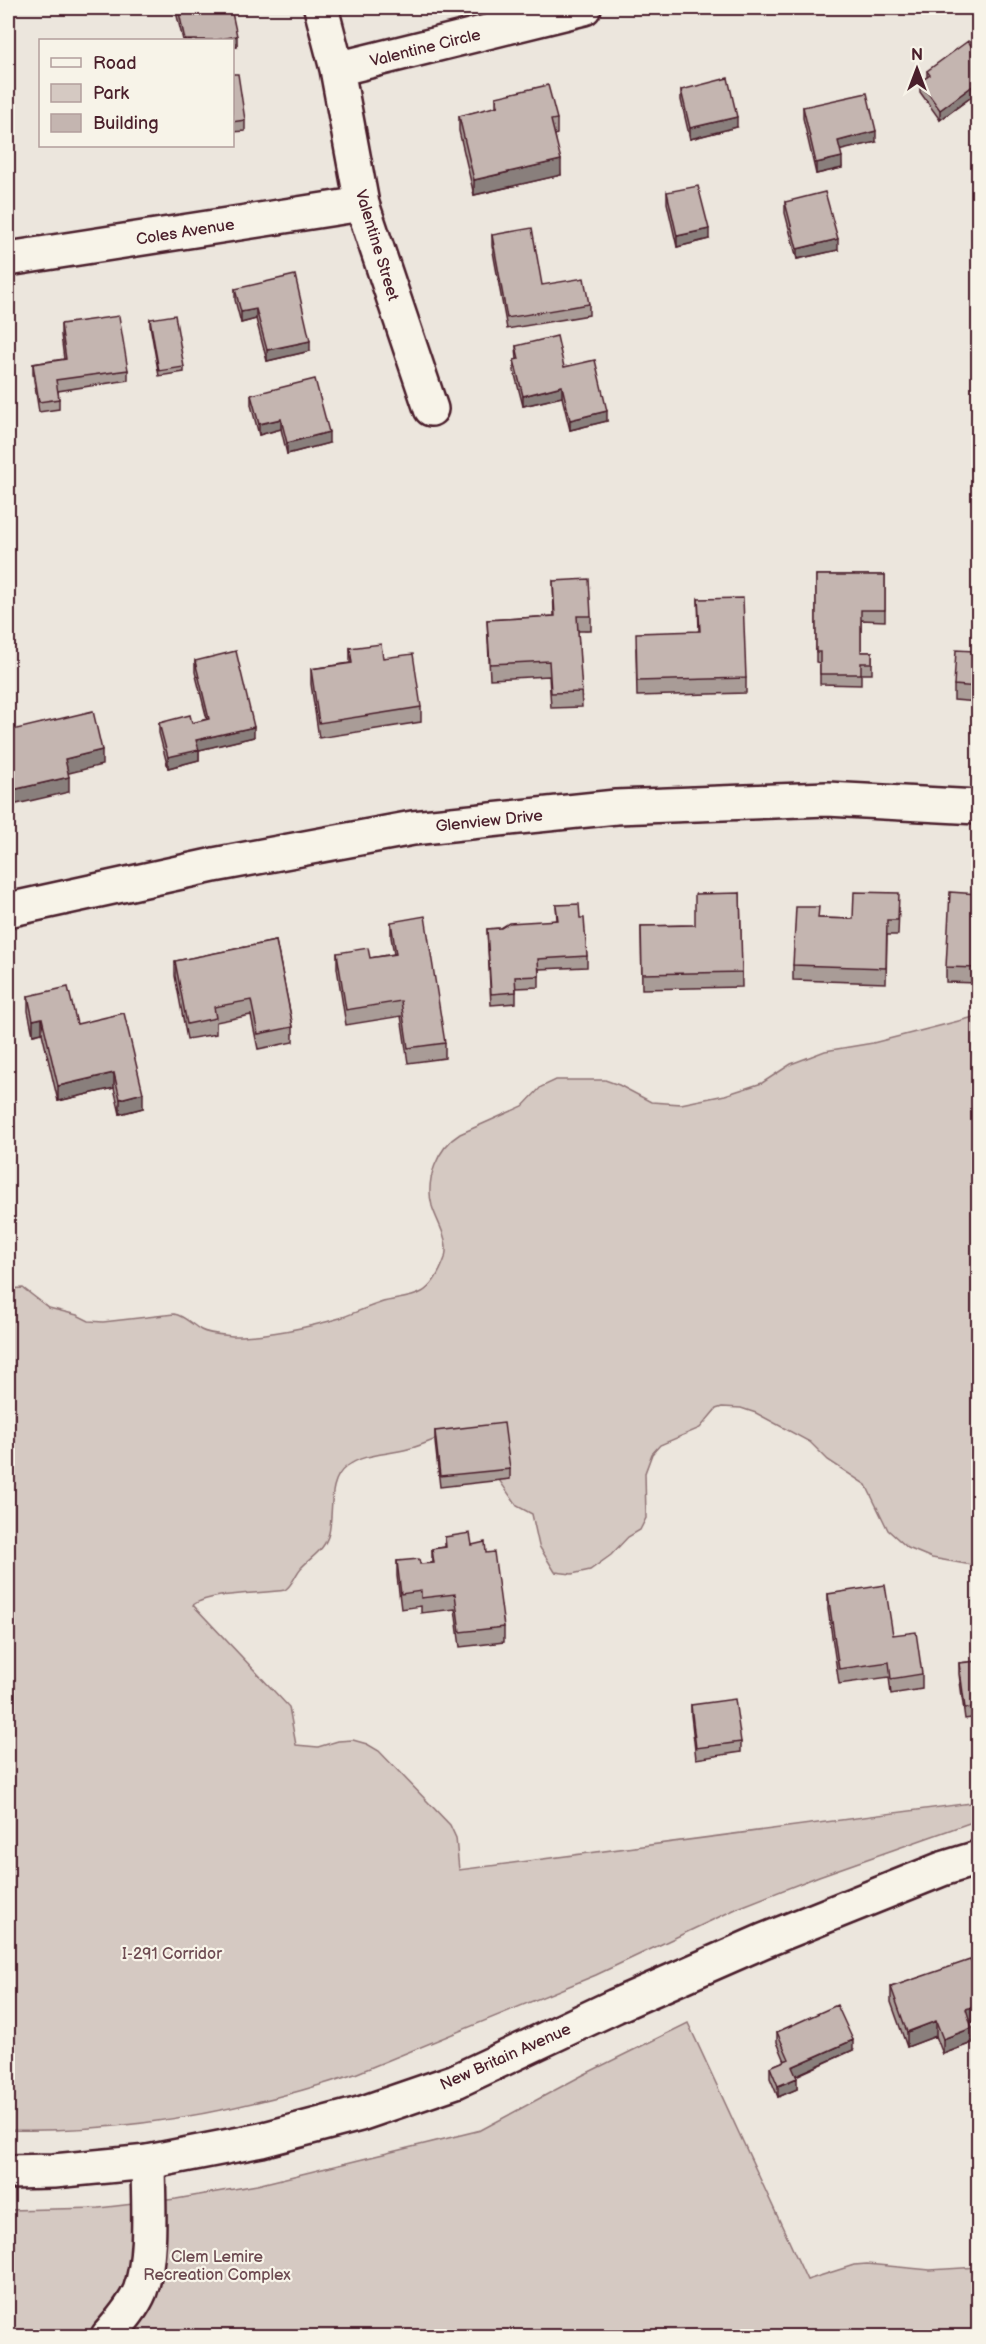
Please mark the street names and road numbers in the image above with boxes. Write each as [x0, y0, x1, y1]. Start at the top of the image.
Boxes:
street label: Valentine Circle [368, 25, 483, 71]
street label: Valentine Street [351, 188, 402, 303]
street label: Coles Avenue [135, 215, 236, 250]
street label: Glenview Drive [435, 806, 544, 837]
street label: New Britain Avenue [437, 2020, 574, 2095]

